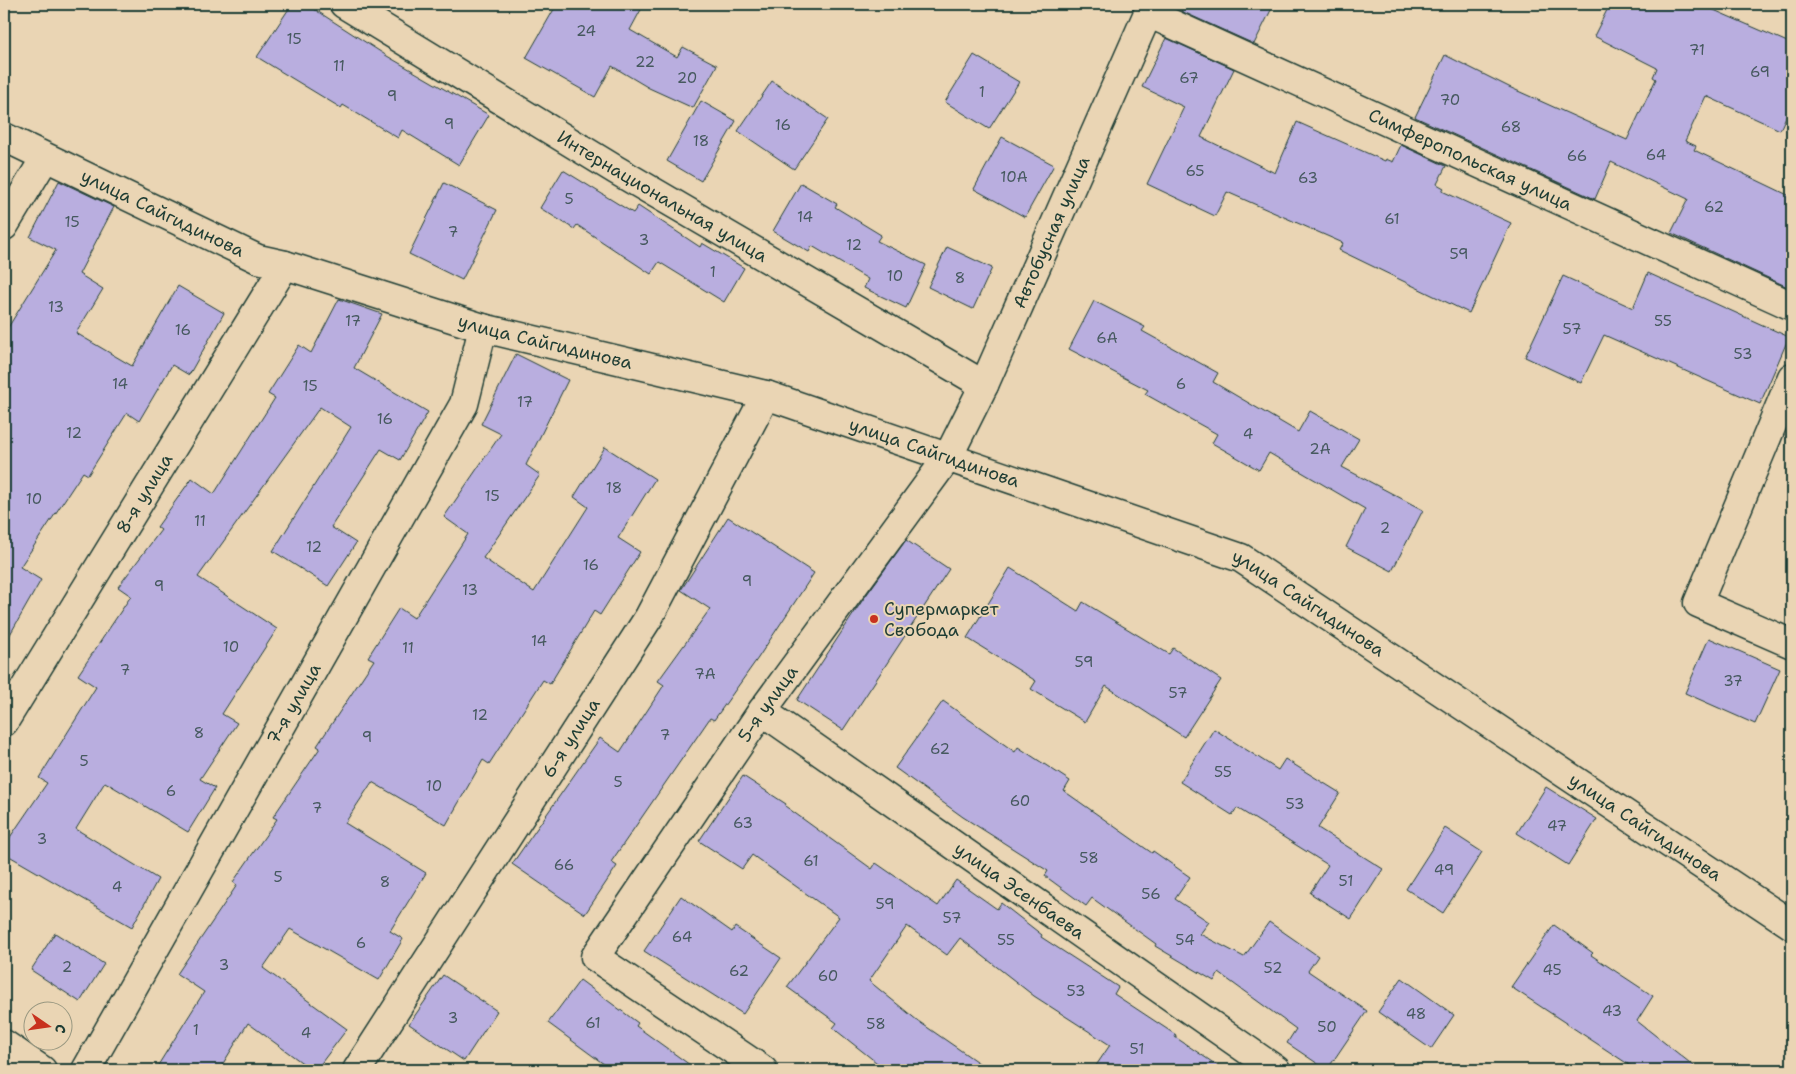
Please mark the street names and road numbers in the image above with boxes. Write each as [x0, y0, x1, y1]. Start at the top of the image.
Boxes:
street label: Симферопольская улица [1364, 103, 1576, 216]
street label: Интернациональная улица [553, 125, 772, 268]
street label: Автобусная улица [1007, 152, 1095, 312]
street label: улица Сайгидинова [77, 164, 248, 263]
street label: улица Сайгидинова [455, 309, 635, 375]
street label: улица Сайгидинова [846, 412, 1023, 493]
street label: 8-я улица [111, 449, 178, 538]
street label: улица Сайгидинова [1229, 544, 1389, 662]
street label: 7-я улица [261, 659, 326, 749]
street label: 5-я улица [732, 661, 803, 747]
street label: 6-я улица [536, 694, 606, 782]
street label: улица Сайгидинова [1564, 768, 1726, 887]
street label: улица Эсенбаева [949, 837, 1090, 945]

